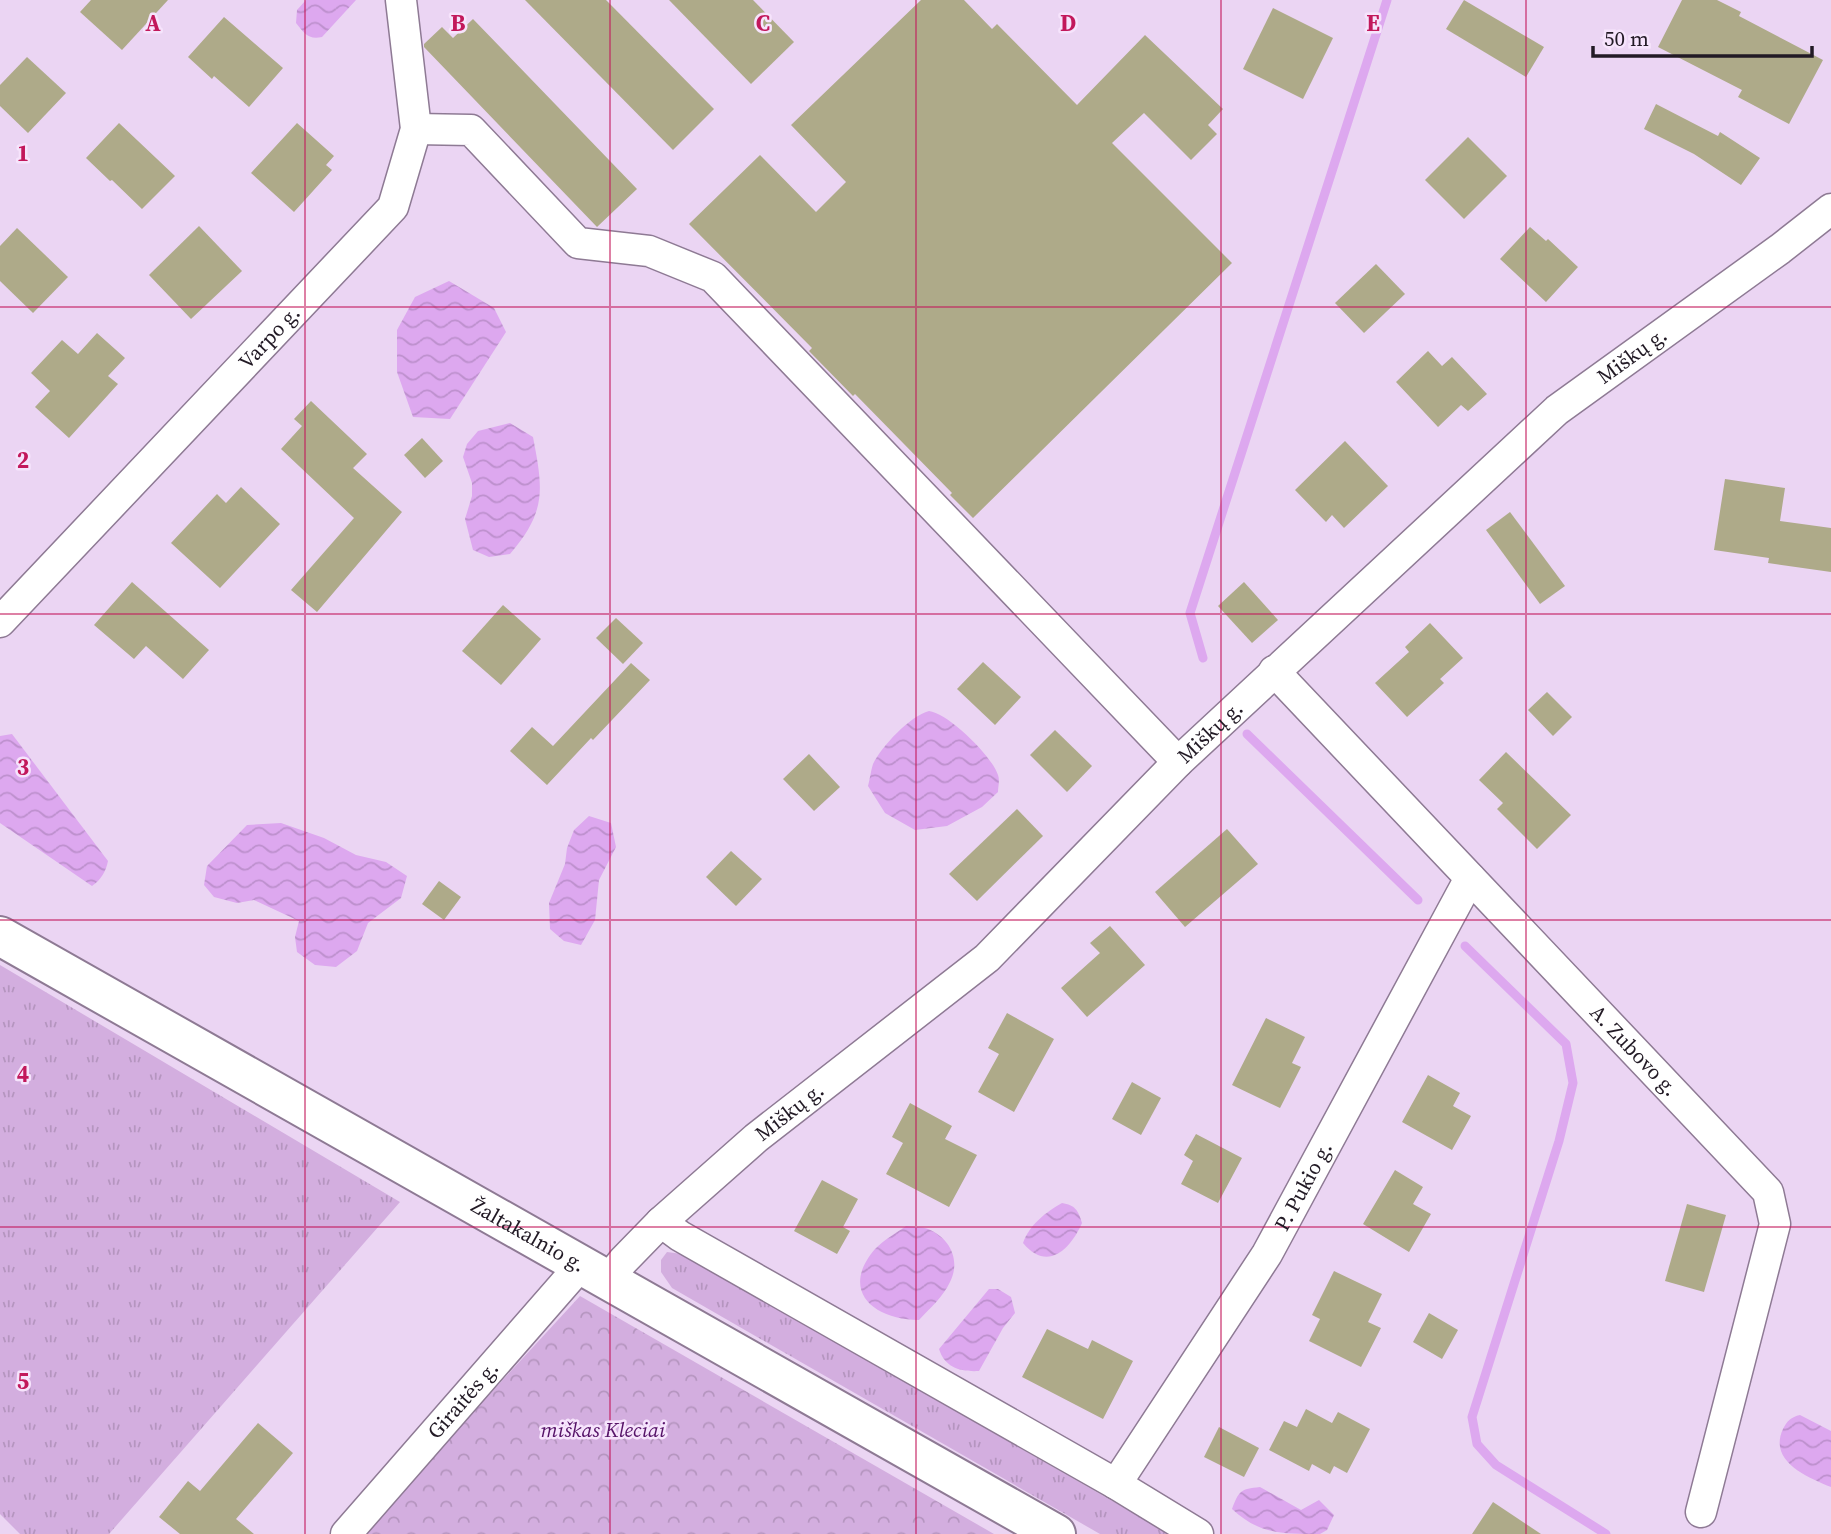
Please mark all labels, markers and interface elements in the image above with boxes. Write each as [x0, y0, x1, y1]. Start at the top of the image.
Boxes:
text: A [145, 7, 161, 39]
text: B [451, 7, 466, 39]
text: C [756, 7, 770, 39]
text: D [1060, 7, 1076, 39]
text: E [1366, 7, 1380, 39]
scale bar [1593, 14, 1812, 58]
text: 50 m [1604, 24, 1649, 53]
text: 1 [17, 137, 29, 169]
street label: Varpo g. [232, 299, 306, 375]
street label: Miškų g. [1591, 320, 1673, 390]
text: 2 [17, 444, 29, 476]
street label: Miškų g. [1171, 694, 1249, 770]
text: 3 [17, 751, 29, 783]
street label: A. Zubovo g. [1584, 998, 1685, 1102]
text: 4 [17, 1058, 29, 1090]
street label: Miškų g. [749, 1075, 830, 1147]
street label: P. Pukio g. [1267, 1136, 1339, 1236]
street label: Žaltakalnio g. [466, 1191, 591, 1279]
street label: Giraitės g. [421, 1354, 505, 1445]
text: 5 [17, 1365, 29, 1397]
park label: miškas Kleciai [541, 1415, 666, 1444]

